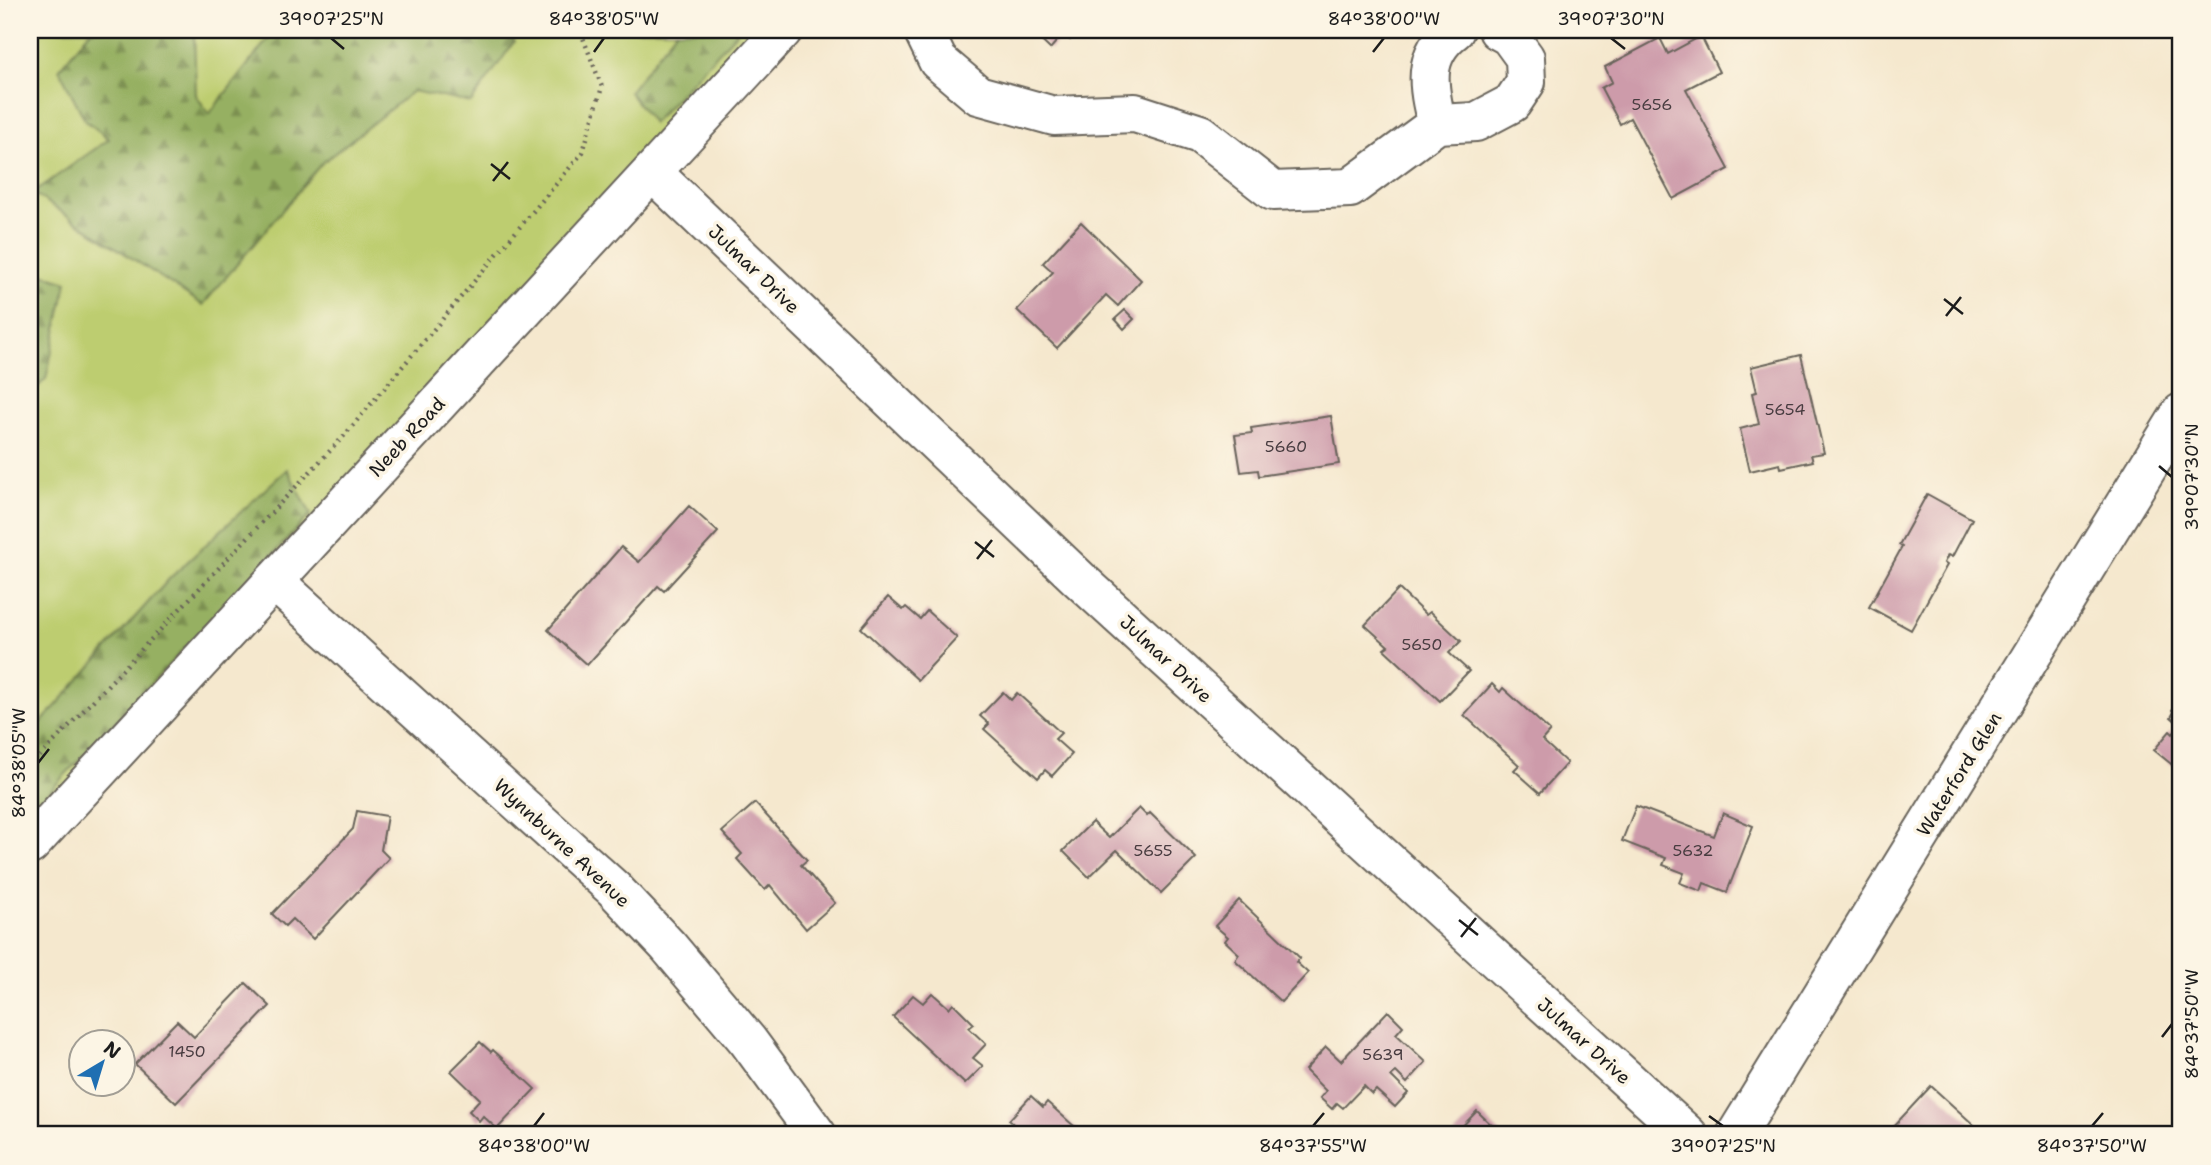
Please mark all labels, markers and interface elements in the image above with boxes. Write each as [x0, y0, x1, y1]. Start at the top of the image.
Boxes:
text: 39°07'25"N [278, 7, 384, 31]
text: 84°38'05"W [549, 7, 659, 31]
text: 84°38'00"W [1328, 7, 1440, 31]
text: 39°07'30"N [1557, 7, 1665, 31]
house number: 5656 [1632, 94, 1672, 115]
street label: Julmar Drive [703, 219, 805, 319]
street label: Neeb Road [363, 392, 451, 482]
house number: 5654 [1765, 399, 1805, 420]
text: 39°07'30"N [2180, 423, 2204, 531]
house number: 5660 [1265, 436, 1307, 457]
street label: Julmar Drive [1114, 610, 1218, 708]
house number: 5650 [1402, 634, 1442, 655]
street label: Waterford Glen [1911, 707, 2007, 841]
text: 84°38'05"W [7, 708, 31, 818]
street label: Wynnburne Avenue [488, 773, 636, 913]
house number: 5655 [1133, 840, 1173, 861]
house number: 5632 [1672, 840, 1714, 861]
text: 84°37'50"W [2180, 969, 2204, 1079]
street label: Julmar Drive [1532, 992, 1636, 1090]
north arrow [66, 1028, 136, 1098]
text: N [99, 1036, 126, 1064]
house number: 1450 [168, 1041, 206, 1062]
house number: 5639 [1362, 1044, 1404, 1065]
text: 84°38'00"W [478, 1134, 590, 1158]
text: 84°37'55"W [1259, 1134, 1367, 1158]
text: 39°07'25"N [1670, 1134, 1776, 1158]
text: 84°37'50"W [2037, 1134, 2147, 1158]

